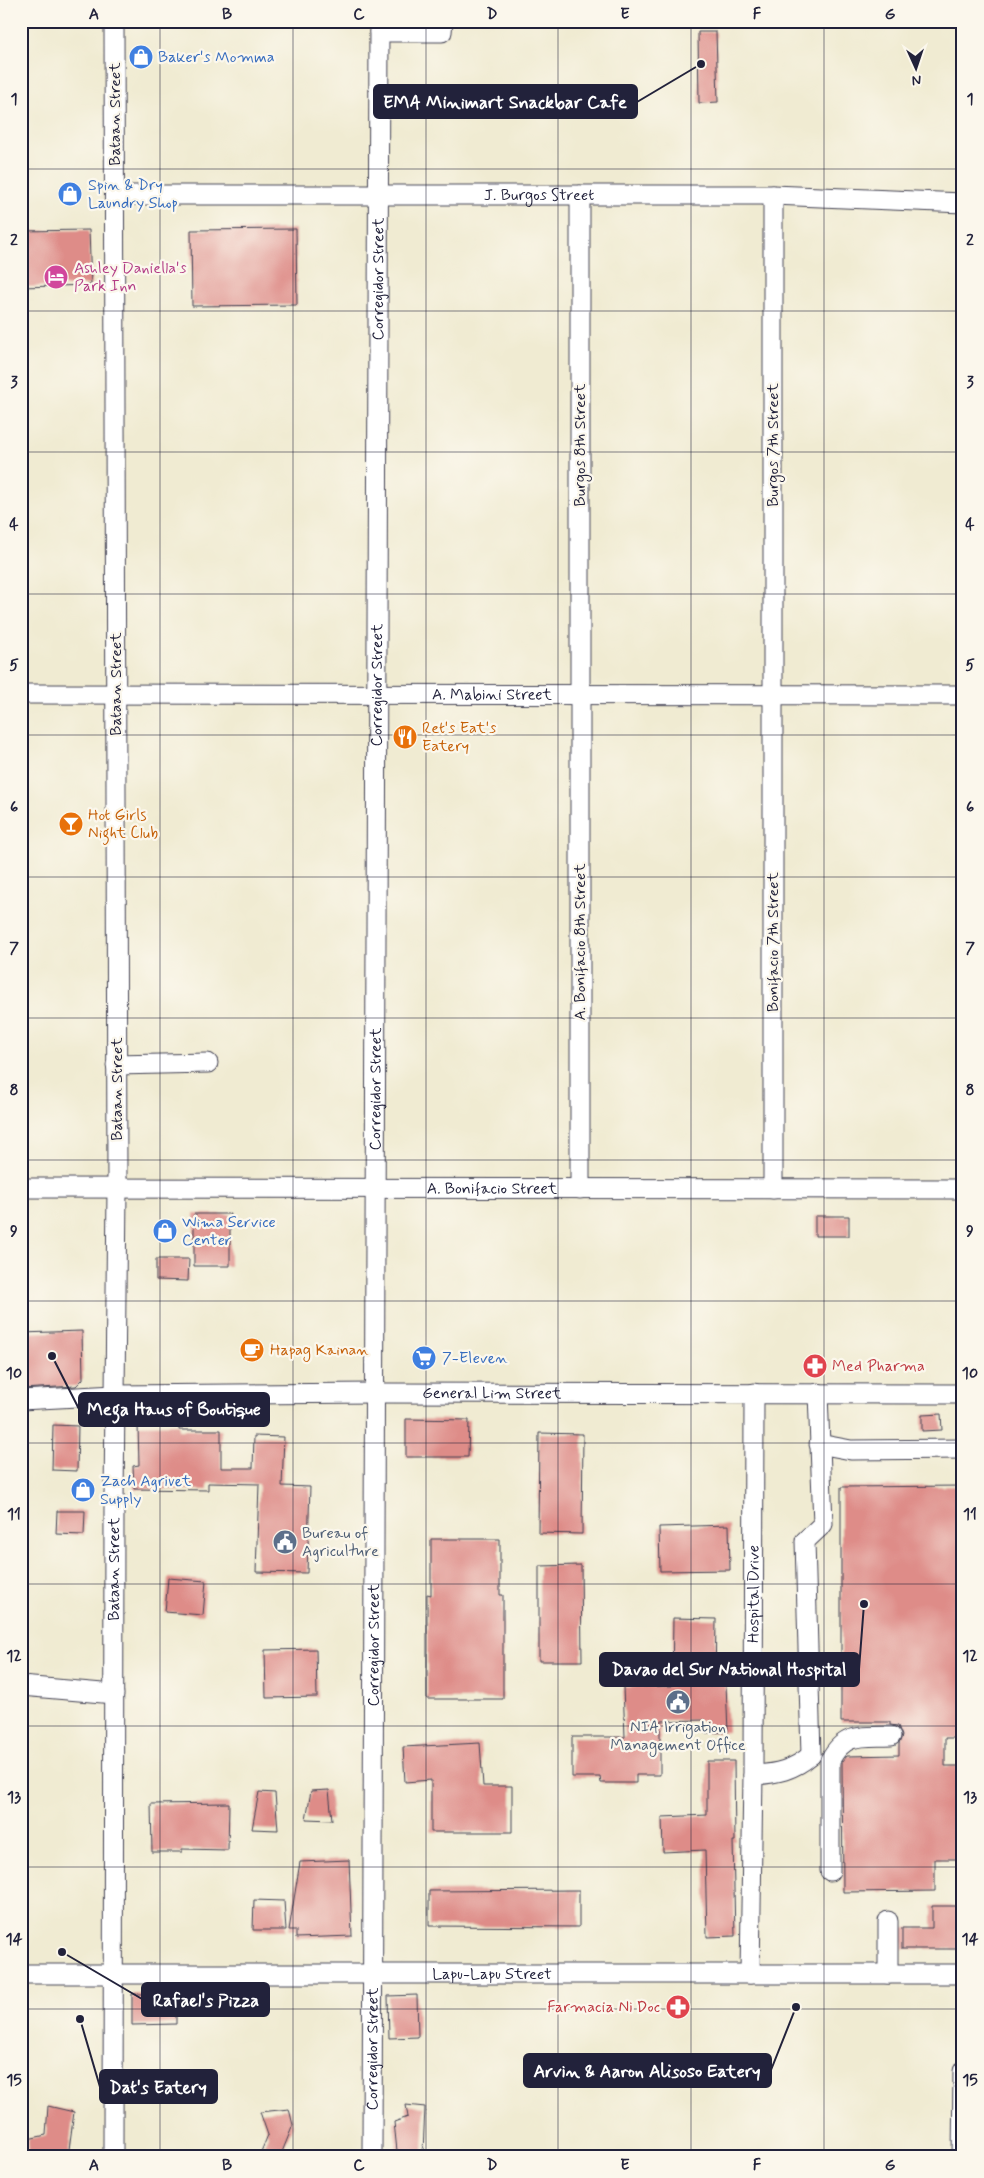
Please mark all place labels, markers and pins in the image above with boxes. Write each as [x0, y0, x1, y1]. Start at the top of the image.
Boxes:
shop icon: Baker's Momma [128, 44, 154, 70]
place label: Baker's Momma [158, 47, 275, 68]
callout: EMA Minimart Snackbar Cafe [374, 85, 637, 118]
place label: Spin & Dry Laundry Shop [88, 175, 178, 214]
shop icon: Spin & Dry Laundry Shop [57, 181, 83, 207]
place label: Ashley Daniella's Park Inn [74, 258, 187, 297]
hotel icon: Ashley Daniella's Park Inn [43, 264, 69, 290]
place label: Ret's Eat's Eatery [422, 718, 496, 757]
restaurant icon: Ret's Eat's Eatery [392, 724, 418, 750]
place label: Hot Girls Night Club [88, 805, 158, 845]
bar icon: Hot Girls Night Club [58, 811, 84, 837]
place label: Wima Service Center [182, 1212, 276, 1251]
shop icon: Wima Service Center [152, 1218, 178, 1244]
cafe icon: Hapag Kainan [239, 1337, 265, 1363]
place label: Hapag Kainan [270, 1340, 369, 1362]
supermarket icon: 7-Eleven [411, 1345, 437, 1371]
place label: 7-Eleven [442, 1348, 508, 1369]
pharmacy icon: Med Pharma [802, 1353, 828, 1379]
place label: Med Pharma [832, 1356, 925, 1377]
callout: Mega Haus of Boutique [79, 1393, 269, 1426]
place label: Zach Agrivet Supply [100, 1471, 192, 1510]
shop icon: Zach Agrivet Supply [70, 1477, 96, 1503]
place label: Bureau of Agriculture [302, 1523, 379, 1562]
public building icon: Bureau of Agriculture [272, 1529, 298, 1555]
callout: Davao del Sur National Hospital [600, 1653, 859, 1686]
public building icon: NIA Irrigation Management Office [665, 1689, 691, 1715]
place label: NIA Irrigation Management Office [610, 1717, 746, 1757]
callout: Rafael's Pizza [142, 1983, 269, 2016]
pharmacy icon: Farmacia Ni Doc [665, 1994, 691, 2020]
place label: Farmacia Ni Doc [547, 1997, 660, 2018]
callout: Arvin & Aaron Alisoso Eatery [524, 2054, 771, 2087]
callout: Dat's Eatery [100, 2070, 217, 2103]

